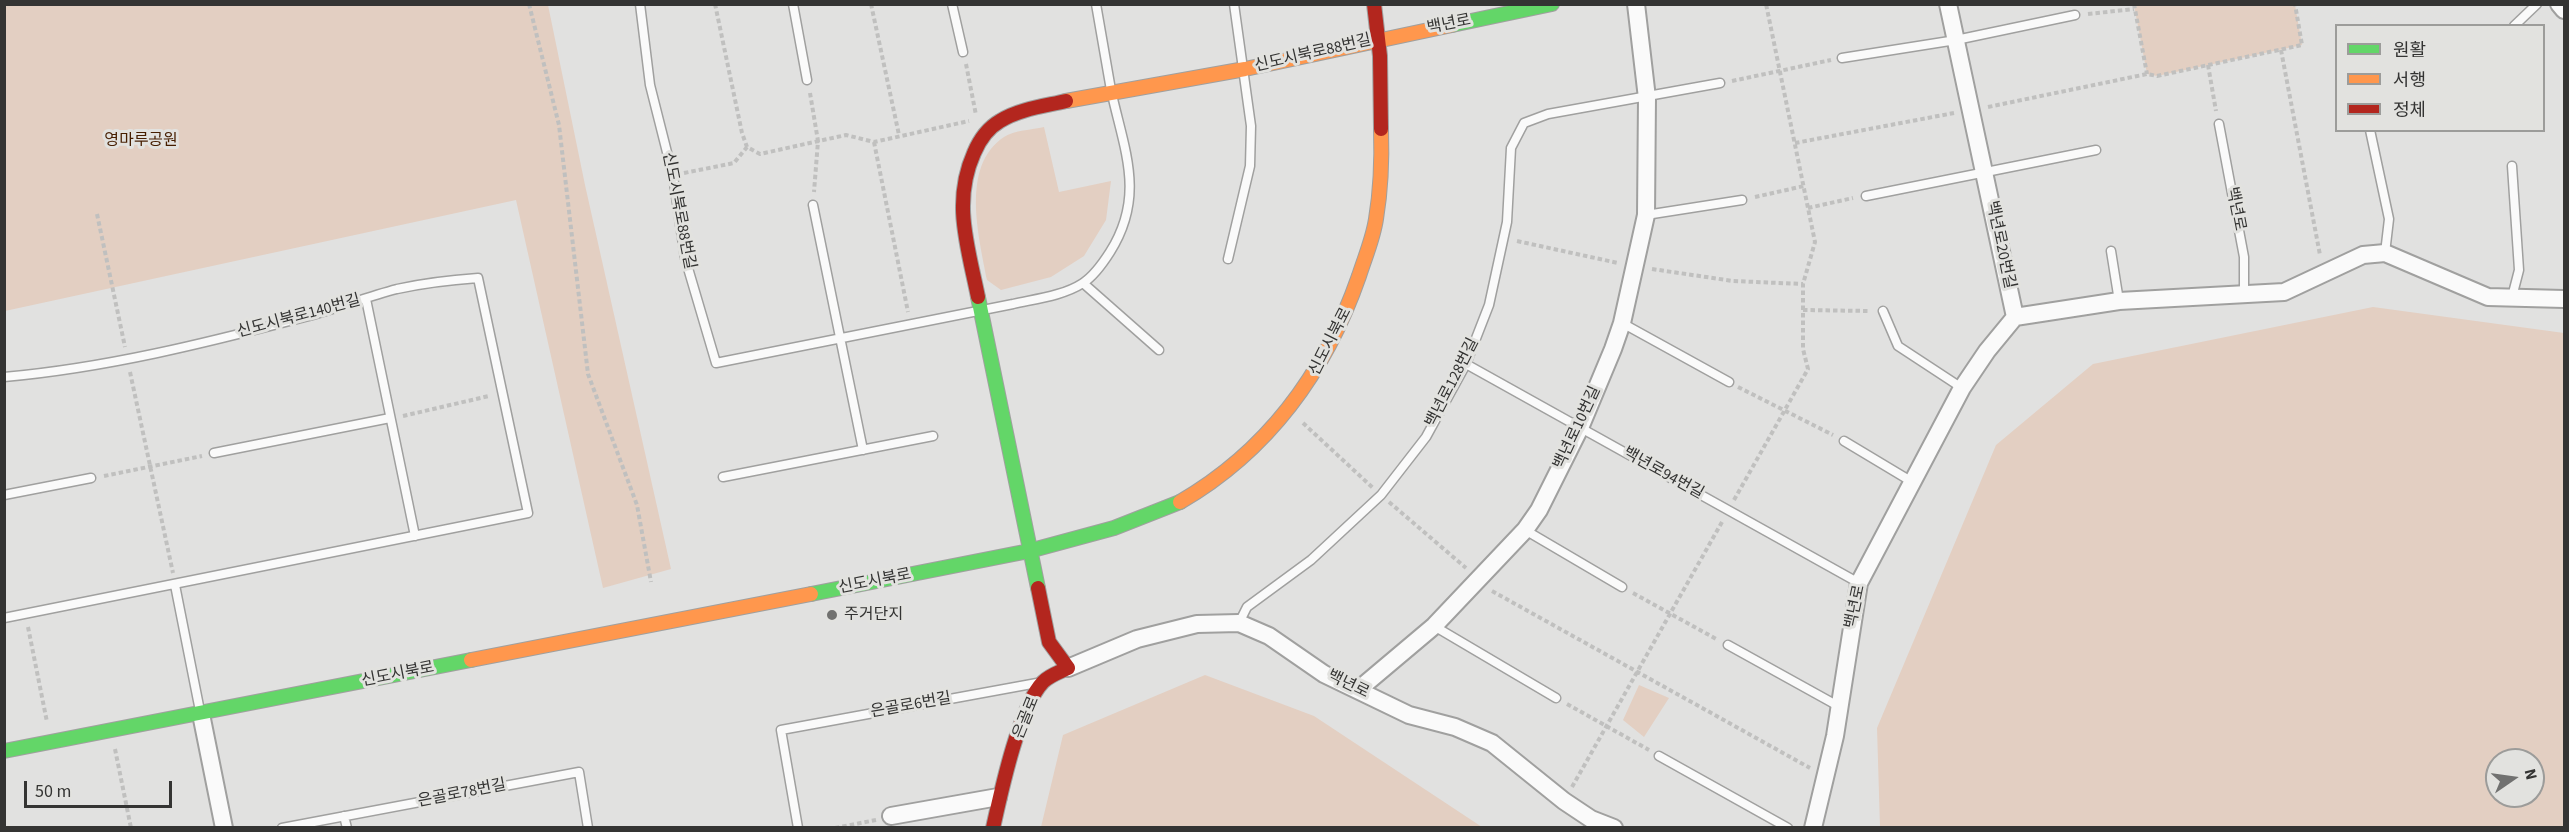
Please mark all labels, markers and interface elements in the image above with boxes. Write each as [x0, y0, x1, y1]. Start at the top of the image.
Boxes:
street label: 백년로 [1425, 11, 1473, 39]
legend [2335, 24, 2545, 132]
street label: 신도시북로88번길 [1253, 31, 1373, 77]
text: 원활 [2393, 38, 2426, 63]
text: 서행 [2393, 68, 2426, 93]
text: 정체 [2393, 98, 2426, 123]
park label: 영마루공원 [104, 131, 178, 151]
street label: 신도시북로88번길 [657, 151, 699, 271]
street label: 백년로 [2221, 185, 2249, 233]
street label: 백년로20번길 [1981, 199, 2019, 291]
street label: 신도시북로140번길 [235, 291, 363, 343]
street label: 신도시북로 [1306, 305, 1356, 379]
street label: 백년로128번길 [1422, 335, 1484, 431]
street label: 백년로10번길 [1550, 383, 1606, 473]
street label: 백년로94번길 [1619, 444, 1707, 504]
street label: 신도시북로 [837, 566, 913, 598]
street label: 백년로 [1842, 583, 1870, 631]
place label: 주거단지 [844, 605, 903, 625]
marker: 주거단지 [825, 608, 839, 622]
street label: 신도시북로 [360, 659, 436, 691]
street label: 백년로 [1324, 667, 1372, 703]
street label: 은골로6번길 [869, 689, 953, 723]
street label: 은골로 [1010, 694, 1044, 742]
north arrow [2485, 748, 2545, 808]
text: N [2519, 767, 2543, 782]
scale bar [27, 769, 176, 807]
street label: 은골로78번길 [416, 776, 508, 812]
text: 50 m [35, 779, 71, 804]

